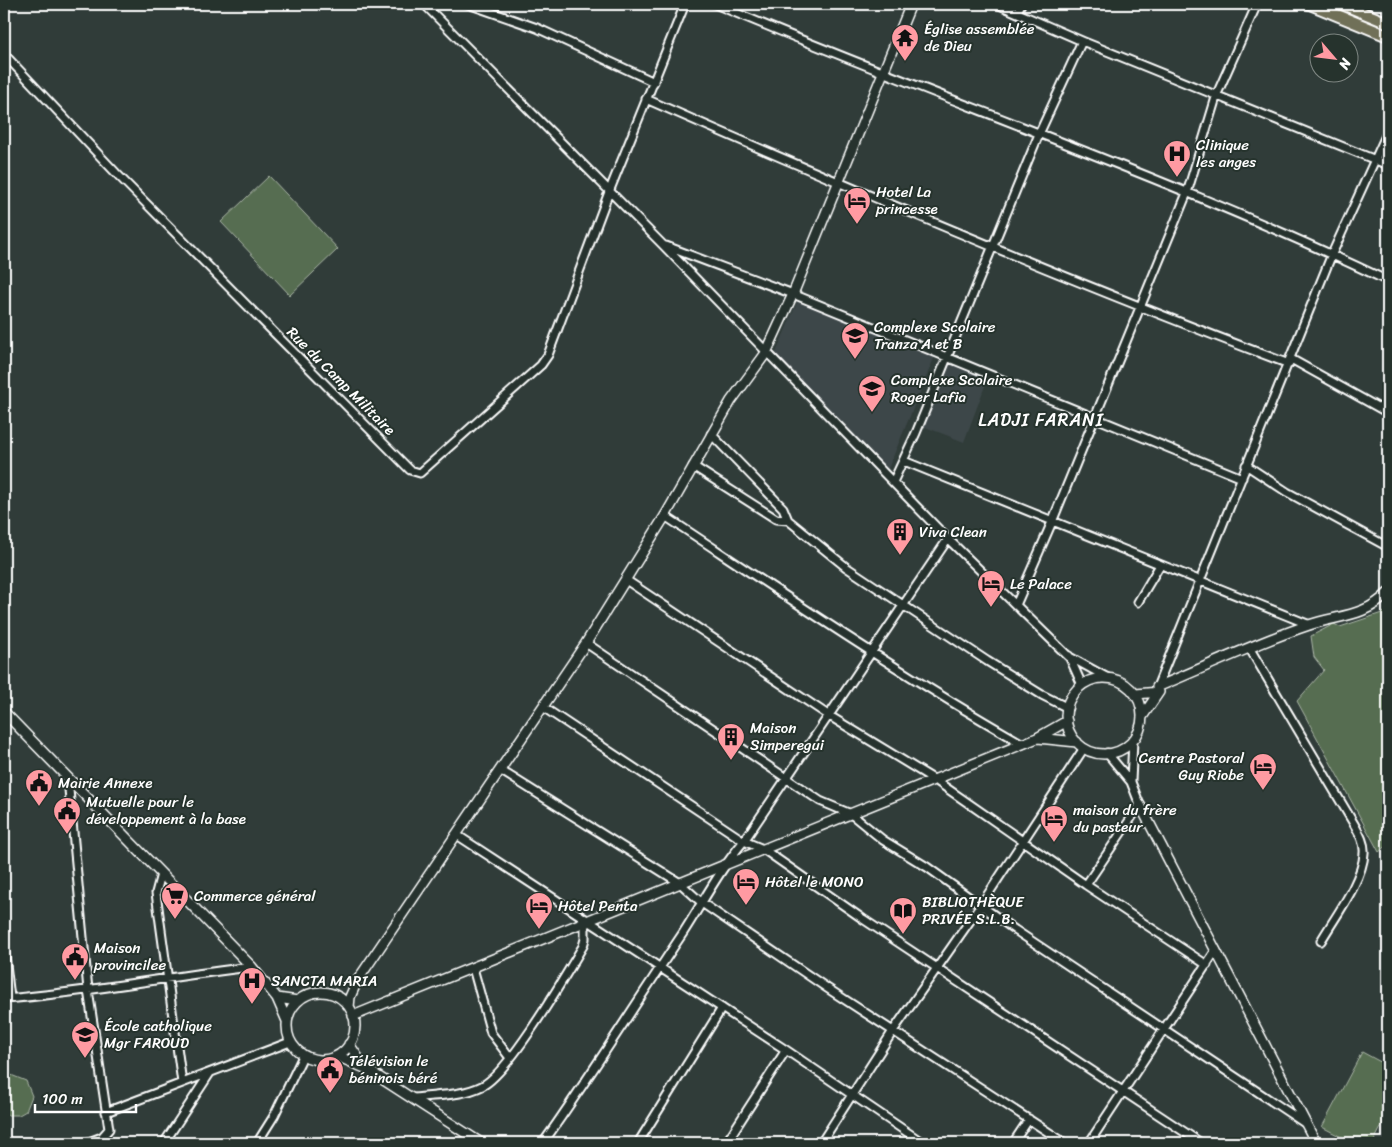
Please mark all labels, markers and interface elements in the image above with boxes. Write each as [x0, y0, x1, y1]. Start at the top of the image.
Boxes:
place label: Église assemblée de Dieu [924, 16, 1035, 59]
temple icon: Église assemblée de Dieu [890, 23, 920, 62]
north arrow [1310, 32, 1360, 82]
text: N [1332, 53, 1359, 74]
place label: Clinique les anges [1196, 132, 1256, 175]
hospital icon: Clinique les anges [1162, 139, 1192, 178]
place label: Hotel La princesse [875, 179, 938, 222]
hotel icon: Hotel La princesse [842, 186, 872, 225]
place label: Complexe Scolaire Tranza A et B [874, 314, 996, 357]
street label: Rue du Camp Militaire [280, 320, 402, 442]
school or university icon: Complexe Scolaire Tranza A et B [840, 321, 870, 360]
place label: Complexe Scolaire Roger Lafia [891, 367, 1013, 410]
school or university icon: Complexe Scolaire Roger Lafia [857, 374, 887, 413]
district label: LADJI FARANI [978, 404, 1105, 436]
building icon: Viva Clean [885, 517, 915, 556]
place label: Viva Clean [919, 519, 987, 545]
hotel icon: Le Palace [976, 569, 1006, 608]
place label: Le Palace [1010, 571, 1072, 597]
place label: Maison Simperegui [750, 715, 825, 758]
building icon: Maison Simperegui [716, 722, 746, 761]
place label: Centre Pastoral Guy Riobe [1139, 745, 1245, 788]
hotel icon: Centre Pastoral Guy Riobe [1248, 752, 1278, 791]
public building icon: Mairie Annexe [24, 768, 54, 807]
place label: Mairie Annexe [58, 770, 153, 796]
place label: Mutuelle pour le développement à la base [86, 789, 246, 832]
public building icon: Mutuelle pour le développement à la base [52, 796, 82, 835]
place label: maison du frère du pasteur [1073, 797, 1177, 840]
hotel icon: maison du frère du pasteur [1039, 804, 1069, 843]
hotel icon: Hôtel le MONO [731, 867, 761, 906]
place label: Hôtel le MONO [765, 869, 864, 895]
supermarket icon: Commerce général [160, 881, 190, 920]
place label: Commerce général [194, 883, 316, 909]
place label: BIBLIOTHÈQUE PRIVÉE S.L.B. [922, 889, 1025, 932]
hotel icon: Hôtel Penta [524, 891, 554, 930]
place label: Hôtel Penta [558, 893, 638, 919]
library icon: BIBLIOTHÈQUE PRIVÉE S.L.B. [888, 896, 918, 935]
place label: Maison provincilee [93, 935, 167, 978]
public building icon: Maison provincilee [60, 942, 90, 981]
hospital icon: SANCTA MARIA [237, 966, 267, 1005]
place label: SANCTA MARIA [271, 968, 377, 994]
place label: École catholique Mgr FAROUD [104, 1013, 212, 1056]
school or university icon: École catholique Mgr FAROUD [70, 1020, 100, 1059]
place label: Télévision le béninois béré [349, 1048, 438, 1091]
public building icon: Télévision le béninois béré [315, 1055, 345, 1094]
scale bar [35, 1082, 136, 1114]
text: 100 m [42, 1086, 83, 1112]

